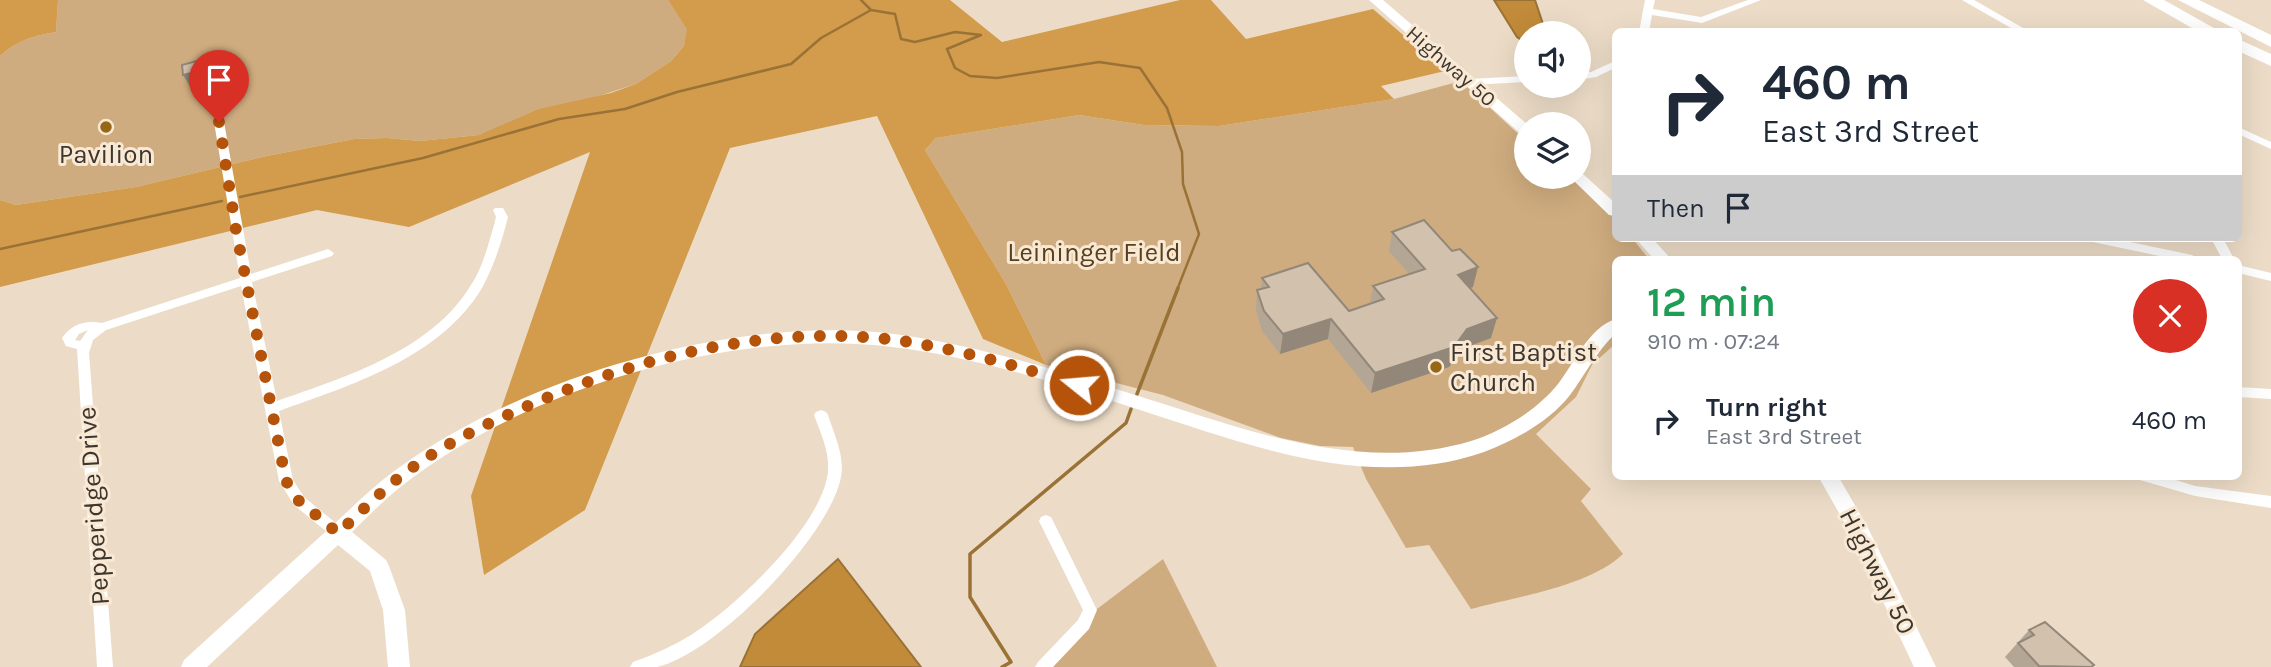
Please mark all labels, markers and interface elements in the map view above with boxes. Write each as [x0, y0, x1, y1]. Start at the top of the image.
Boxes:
street label: Highway 50 [1401, 21, 1501, 111]
map controls [1514, 21, 1591, 189]
button: sound [1514, 21, 1591, 98]
pin [189, 50, 249, 122]
text: 460 m [1762, 54, 1911, 111]
icon: right [1647, 56, 1738, 147]
icon: arrive [200, 61, 238, 99]
button: layers [1514, 112, 1591, 189]
text: East 3rd Street [1762, 113, 1979, 150]
marker: Pavilion [98, 119, 114, 135]
place label: Pavilion [59, 139, 153, 170]
icon: arrive [1719, 189, 1757, 227]
text: Then [1647, 193, 1705, 224]
park label: Leininger Field [1007, 237, 1181, 268]
text: 12 min [1647, 277, 1776, 327]
button: close [2133, 279, 2207, 353]
text: 910 m · 07:24 [1647, 328, 1780, 355]
place label: First Baptist Church [1450, 337, 1597, 398]
position arrow [1042, 348, 1116, 422]
marker: First Baptist Church [1428, 359, 1444, 375]
text: Turn right [1706, 392, 1827, 423]
icon: right [1647, 402, 1685, 440]
text: 460 m [2132, 405, 2207, 436]
street label: Pepperidge Drive [71, 406, 116, 606]
text: East 3rd Street [1706, 423, 1862, 450]
street label: Highway 50 [1833, 503, 1922, 639]

